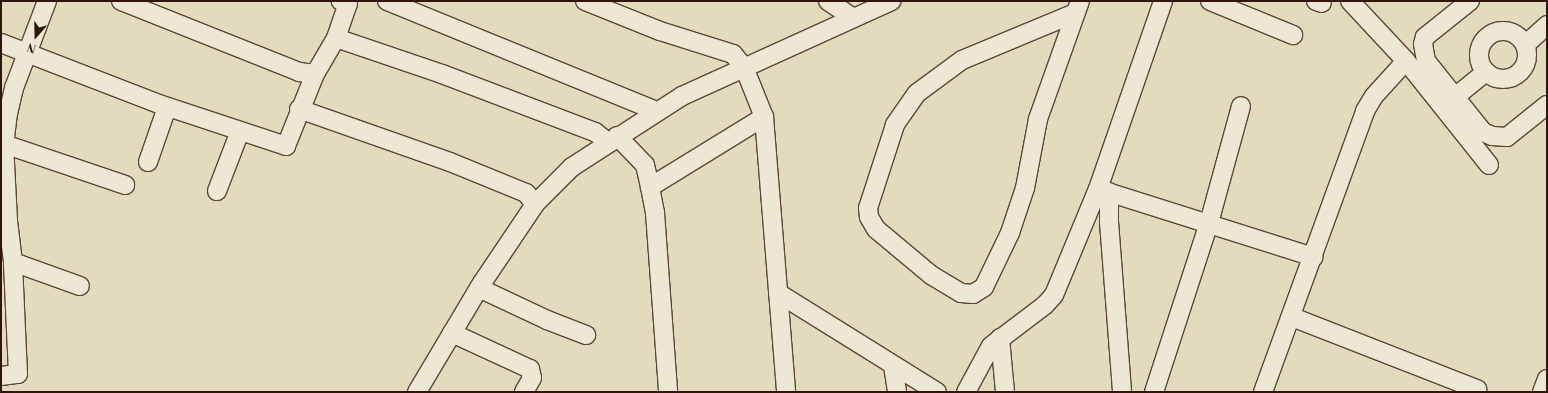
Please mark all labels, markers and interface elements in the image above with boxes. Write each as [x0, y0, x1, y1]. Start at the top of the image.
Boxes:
north arrow [16, 16, 56, 56]
text: N [25, 39, 38, 55]

